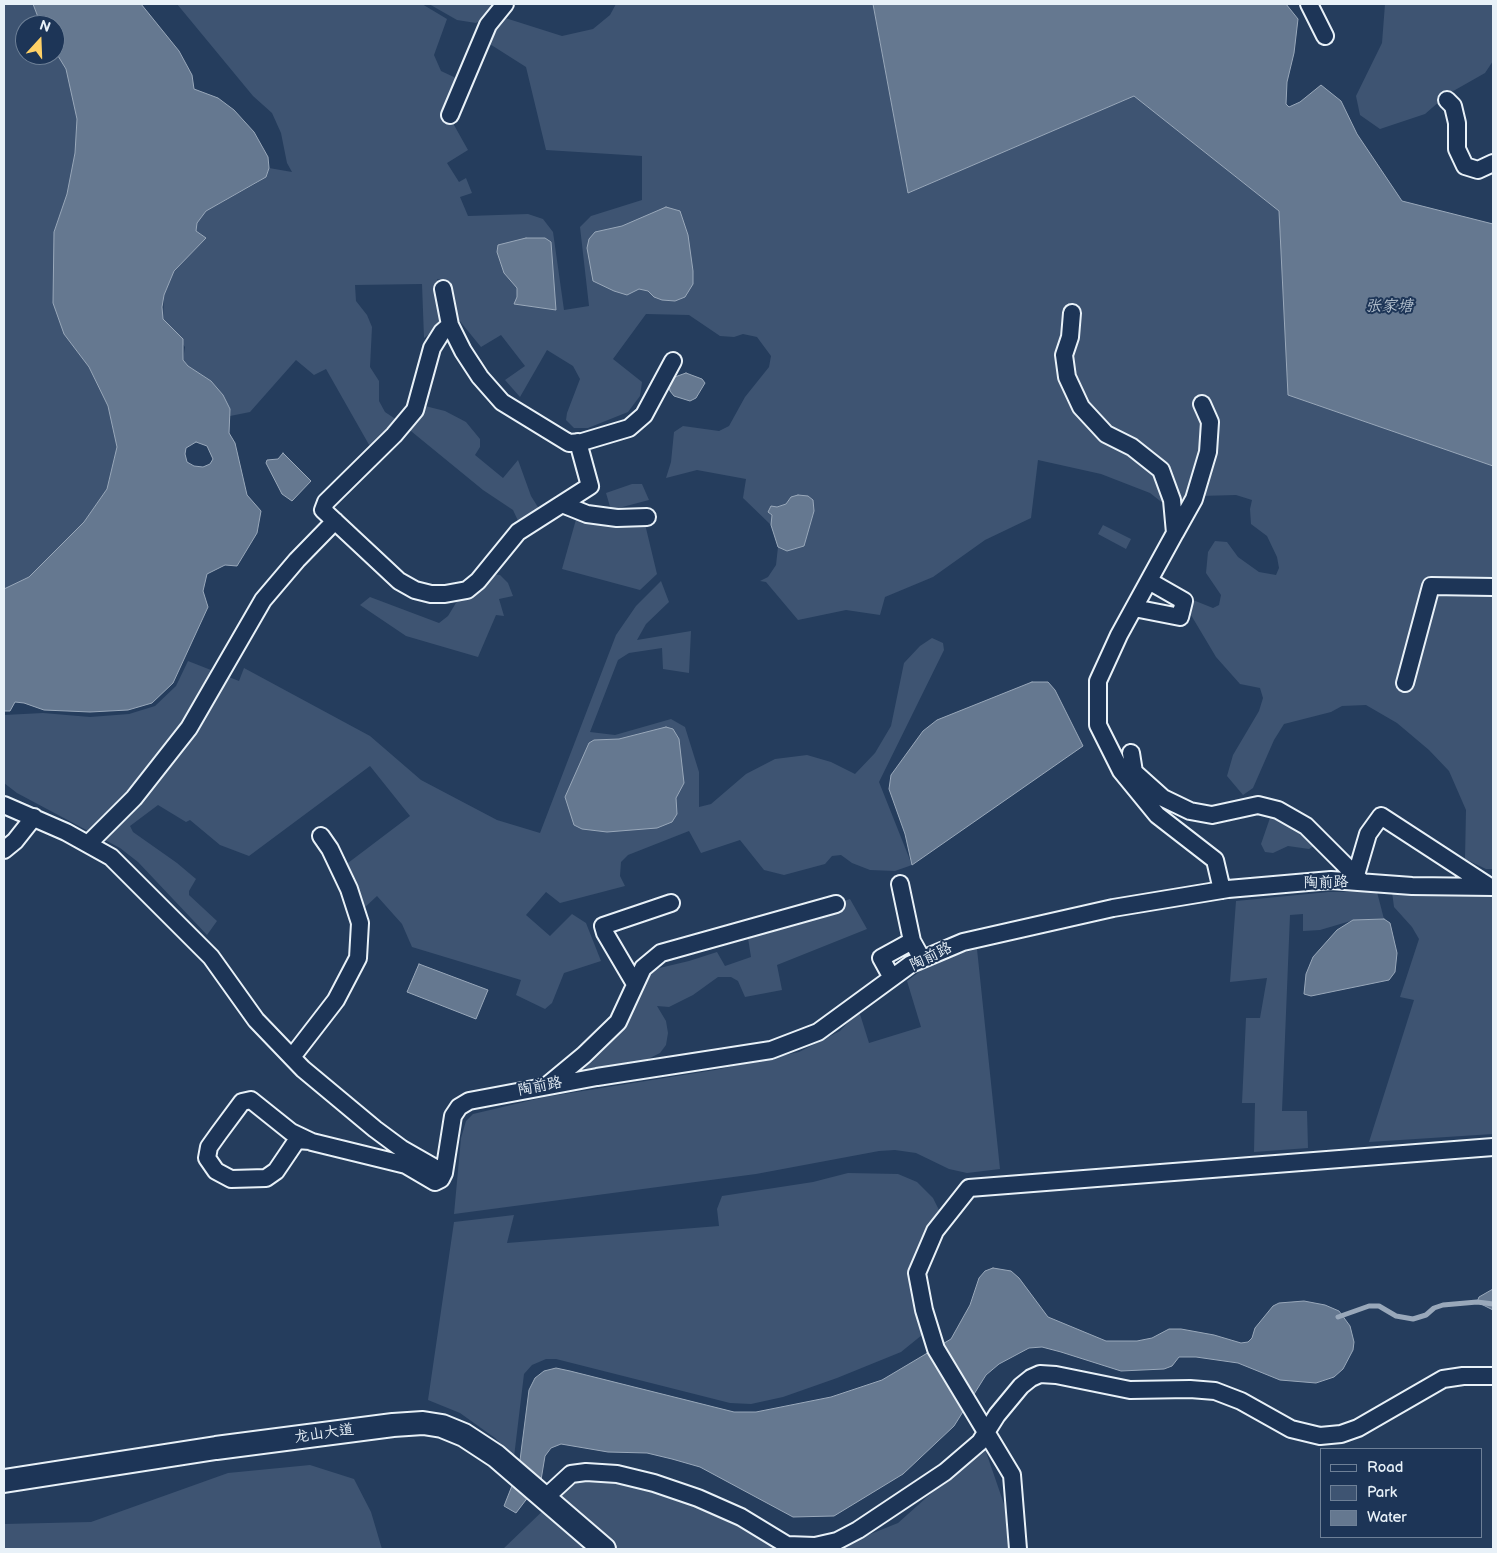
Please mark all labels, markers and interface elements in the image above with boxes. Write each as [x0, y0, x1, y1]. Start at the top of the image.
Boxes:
north arrow [15, 15, 65, 65]
text: N [37, 17, 53, 36]
water label: 张家塘 [1365, 297, 1413, 317]
street label: 陶前路 [1303, 874, 1349, 892]
street label: 陶前路 [907, 939, 955, 975]
street label: 陶前路 [516, 1074, 564, 1100]
street label: 龙山大道 [293, 1421, 355, 1447]
legend [1320, 1448, 1482, 1538]
text: Road [1367, 1458, 1403, 1477]
text: Park [1367, 1483, 1397, 1502]
text: Water [1367, 1508, 1407, 1527]

